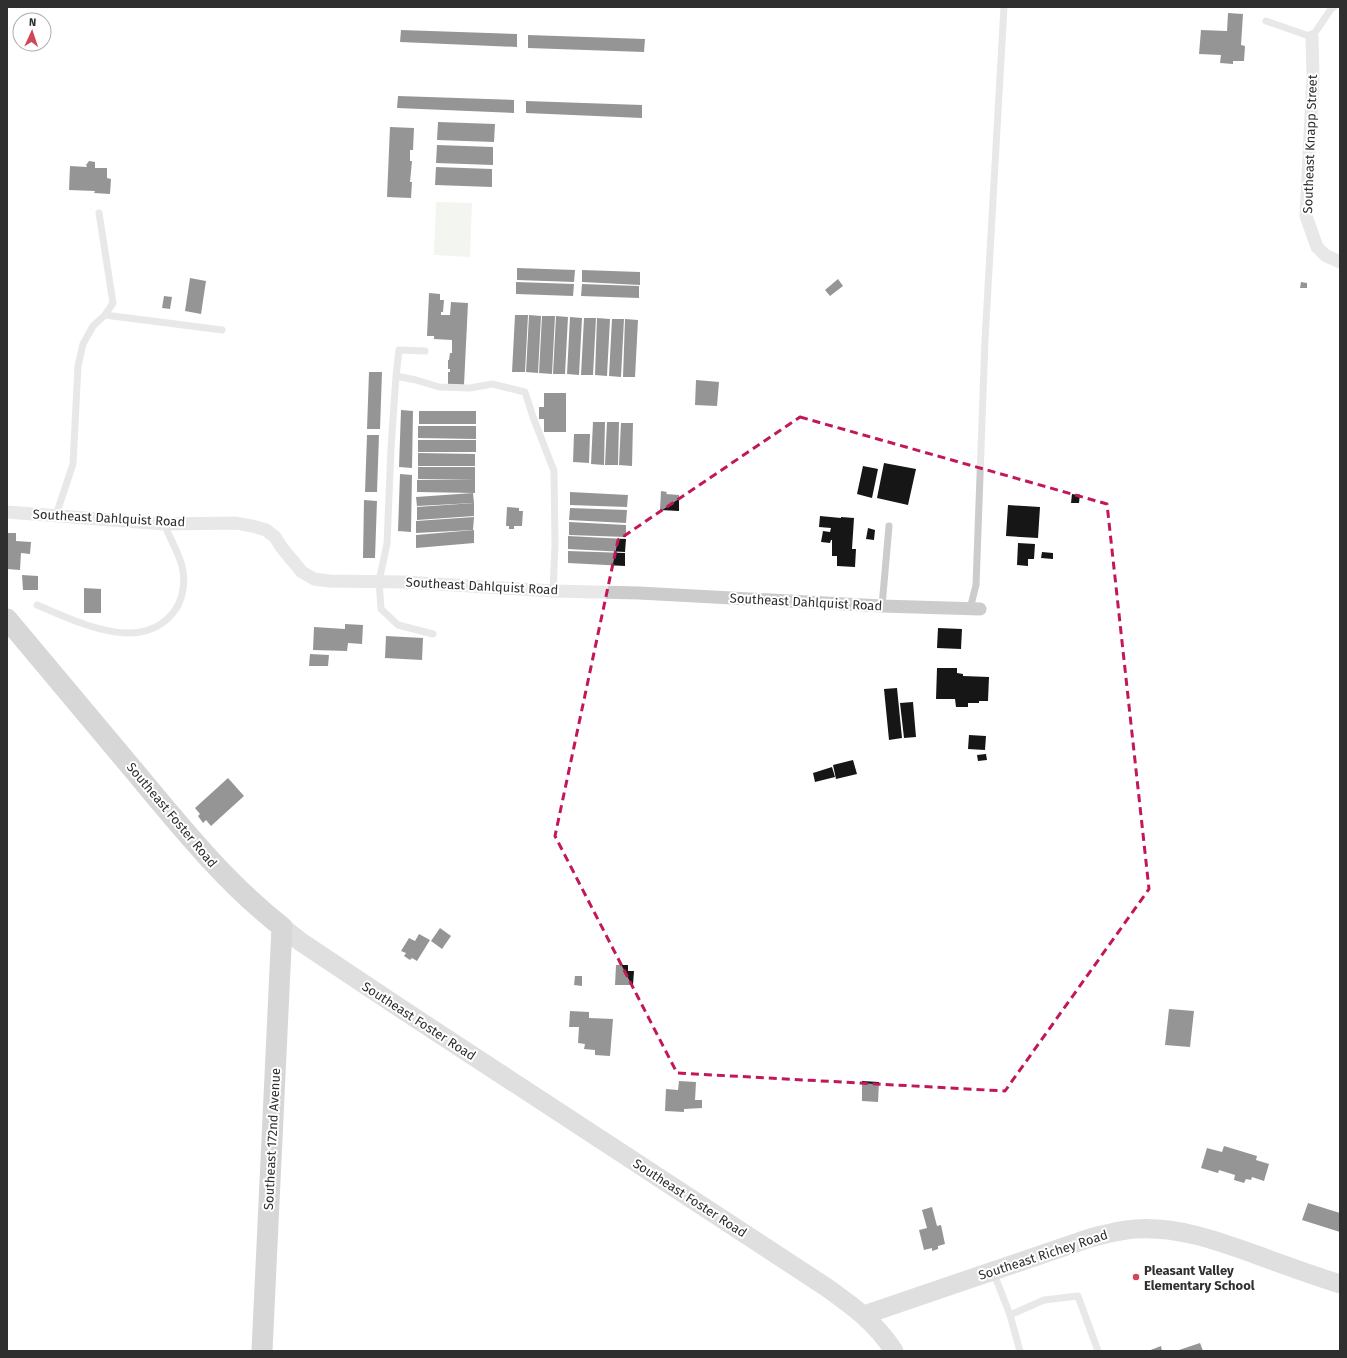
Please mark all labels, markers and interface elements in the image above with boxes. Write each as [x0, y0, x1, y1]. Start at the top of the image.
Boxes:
north arrow [12, 12, 52, 52]
text: N [29, 16, 36, 29]
street label: Southeast Knapp Street [1300, 74, 1320, 214]
street label: Southeast Dahlquist Road [32, 507, 186, 529]
street label: Southeast Dahlquist Road [405, 575, 559, 597]
street label: Southeast Dahlquist Road [729, 591, 883, 613]
street label: Southeast Foster Road [124, 760, 220, 870]
street label: Southeast Foster Road [359, 979, 479, 1063]
street label: Southeast 172nd Avenue [261, 1068, 283, 1210]
street label: Southeast Foster Road [630, 1156, 750, 1240]
street label: Southeast Richey Road [977, 1227, 1109, 1283]
place label: Pleasant Valley Elementary School [1144, 1263, 1255, 1293]
marker: Pleasant Valley Elementary School [1131, 1272, 1141, 1282]

